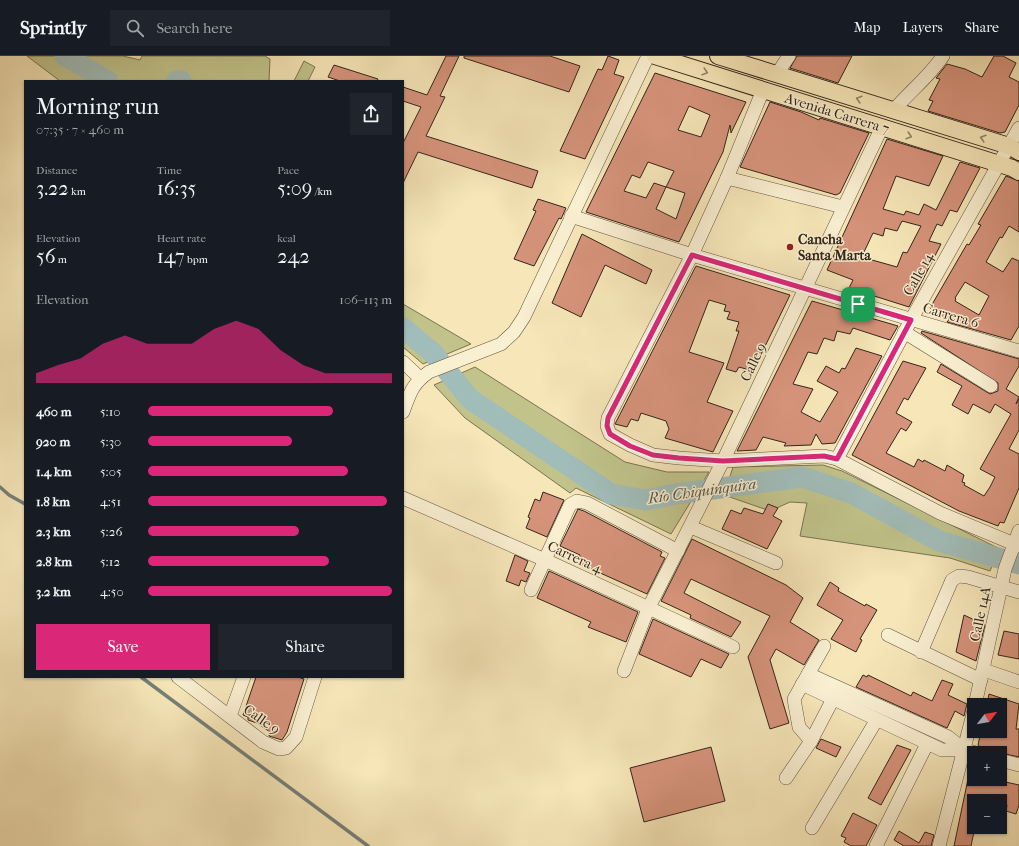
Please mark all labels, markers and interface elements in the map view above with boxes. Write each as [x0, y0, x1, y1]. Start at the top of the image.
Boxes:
search box [110, 10, 390, 46]
text: Sprintly [20, 17, 86, 39]
icon: search [124, 17, 146, 39]
text: Search here [156, 19, 232, 37]
text: Map [854, 19, 881, 36]
text: Layers [903, 19, 943, 36]
text: Share [965, 19, 999, 36]
one-way arrow [702, 67, 709, 76]
street label: Avenida Carrera 7 [782, 89, 891, 138]
button: share [350, 93, 392, 135]
text: Morning run [36, 94, 159, 120]
one-way arrow [855, 95, 862, 104]
text: 07:35 · 7 × 460 m [36, 122, 124, 137]
one-way arrow [906, 131, 913, 140]
one-way arrow [980, 134, 987, 143]
text: Distance [36, 164, 77, 177]
text: Time [157, 164, 182, 177]
text: Pace [277, 164, 299, 177]
text: 3.22 [36, 177, 69, 200]
text: 16:35 [157, 177, 196, 200]
text: 5:09 [277, 177, 312, 200]
text: km [69, 185, 86, 198]
text: /km [312, 185, 332, 198]
place label: Cancha Santa Marta [798, 231, 872, 264]
text: Elevation [36, 232, 80, 245]
text: Heart rate [157, 232, 206, 245]
text: kcal [277, 232, 296, 245]
marker: Cancha Santa Marta [785, 242, 795, 252]
text: 56 [36, 245, 55, 268]
text: 147 [157, 245, 185, 268]
text: 242 [277, 245, 310, 268]
street label: Calle 14 [900, 249, 938, 299]
text: m [55, 253, 67, 266]
text: bpm [185, 253, 208, 266]
pin [841, 287, 875, 321]
text: Elevation [36, 292, 89, 307]
text: 106–113 m [339, 292, 392, 307]
icon: arrive [847, 293, 869, 315]
street label: Carrera 6 [921, 299, 981, 332]
street label: Calle 9 [737, 340, 770, 384]
text: 460 m [36, 404, 71, 419]
text: 5:10 [100, 404, 121, 419]
text: 920 m [36, 434, 70, 449]
text: 5:30 [100, 434, 121, 449]
text: 1.4 km [36, 464, 71, 479]
text: 5:05 [100, 464, 122, 479]
water label: Río Chiquinquira [646, 474, 757, 508]
text: 1.8 km [36, 494, 70, 509]
text: 4:51 [100, 494, 121, 509]
text: 2.3 km [36, 524, 71, 539]
text: 5:26 [100, 524, 123, 539]
street label: Carrera 4 [545, 537, 605, 578]
text: 2.8 km [36, 554, 72, 569]
text: 5:12 [100, 554, 120, 569]
text: 3.2 km [36, 584, 71, 599]
text: 4:50 [100, 584, 124, 599]
street label: Calle 14A [966, 584, 995, 643]
button: Save [36, 624, 210, 670]
button: Share [218, 624, 392, 670]
north arrow [967, 698, 1007, 738]
map controls [967, 698, 1007, 834]
street label: Calle 9 [240, 701, 283, 738]
button: + [967, 746, 1007, 786]
button: − [967, 794, 1007, 834]

